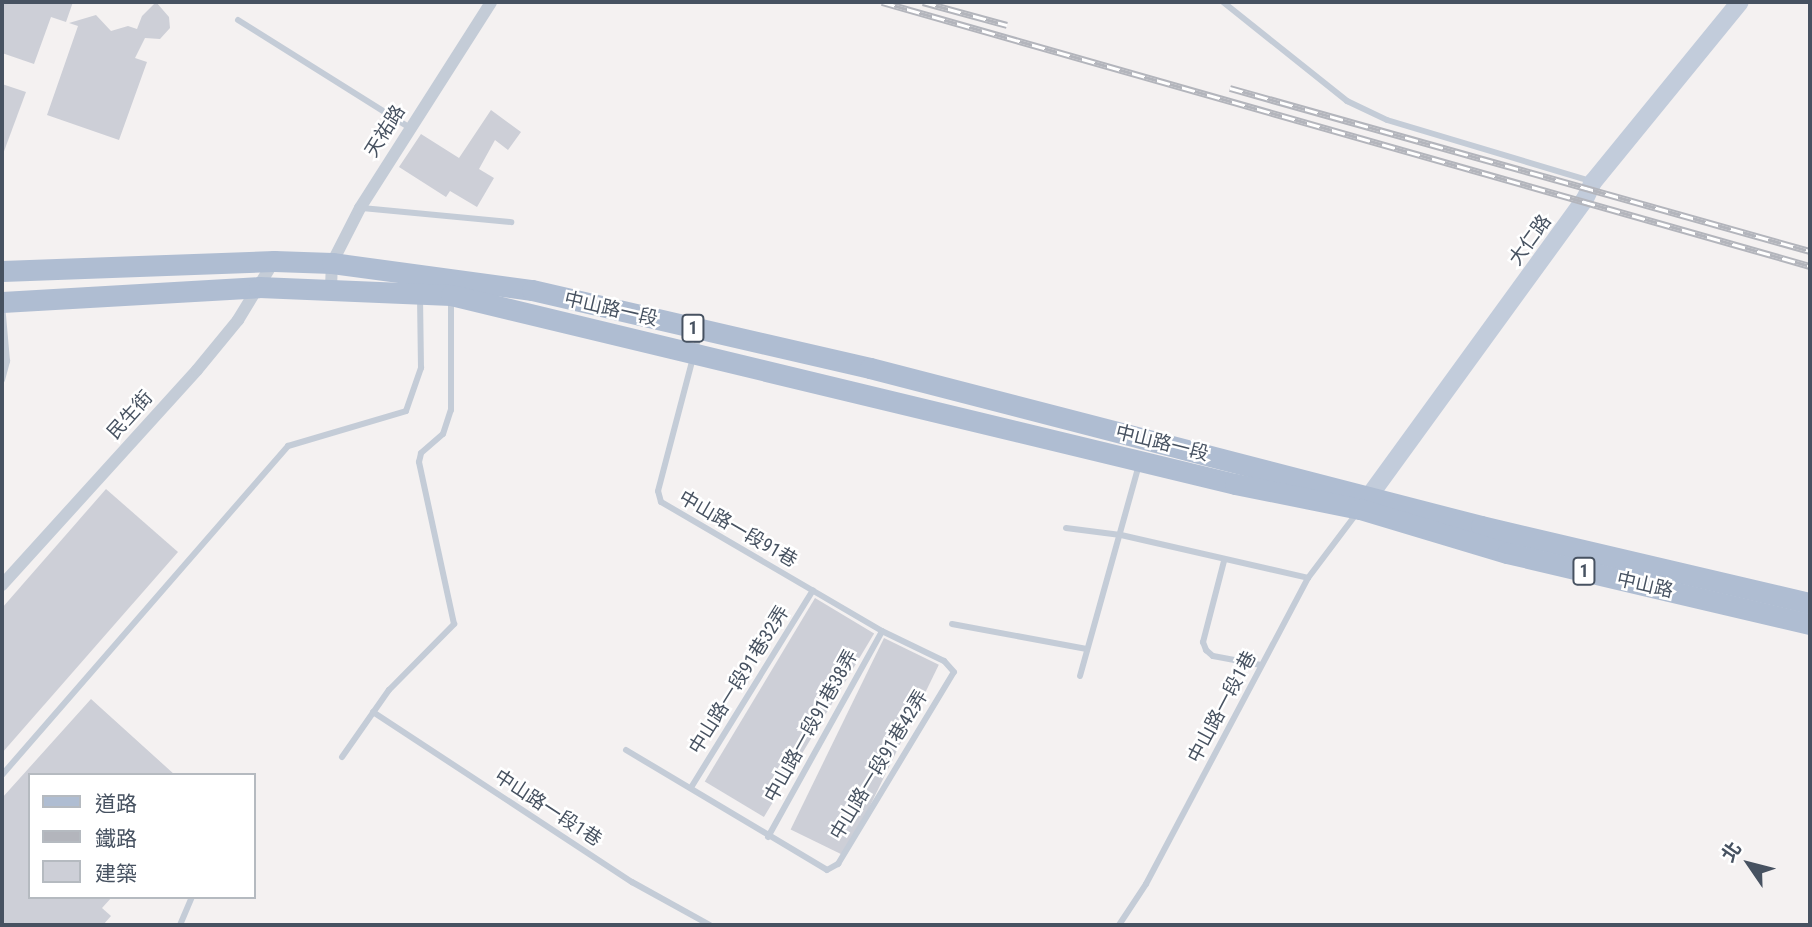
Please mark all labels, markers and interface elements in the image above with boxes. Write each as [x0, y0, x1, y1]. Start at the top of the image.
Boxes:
street label: 天祐路 [360, 101, 410, 161]
street label: 大仁路 [1504, 210, 1556, 270]
street label: 中山路一段 [562, 287, 660, 331]
road number: 1 [681, 314, 705, 342]
street label: 民生街 [102, 386, 158, 444]
street label: 中山路一段 [1113, 420, 1211, 466]
street label: 中山路一段91巷 [675, 486, 801, 572]
road number: 1 [1572, 556, 1596, 586]
street label: 中山路 [1615, 567, 1675, 603]
street label: 中山路一段91巷32弄 [684, 602, 794, 758]
street label: 中山路一段91巷38弄 [760, 646, 862, 806]
street label: 中山路一段1巷 [1183, 647, 1261, 767]
street label: 中山路一段91巷42弄 [825, 686, 933, 844]
street label: 中山路一段1巷 [490, 765, 606, 851]
legend [28, 773, 256, 899]
text: 道路 [95, 792, 137, 816]
text: 鐵路 [95, 827, 137, 851]
north arrow [1714, 829, 1784, 899]
text: 北 [1717, 837, 1746, 866]
text: 建築 [95, 862, 137, 886]

